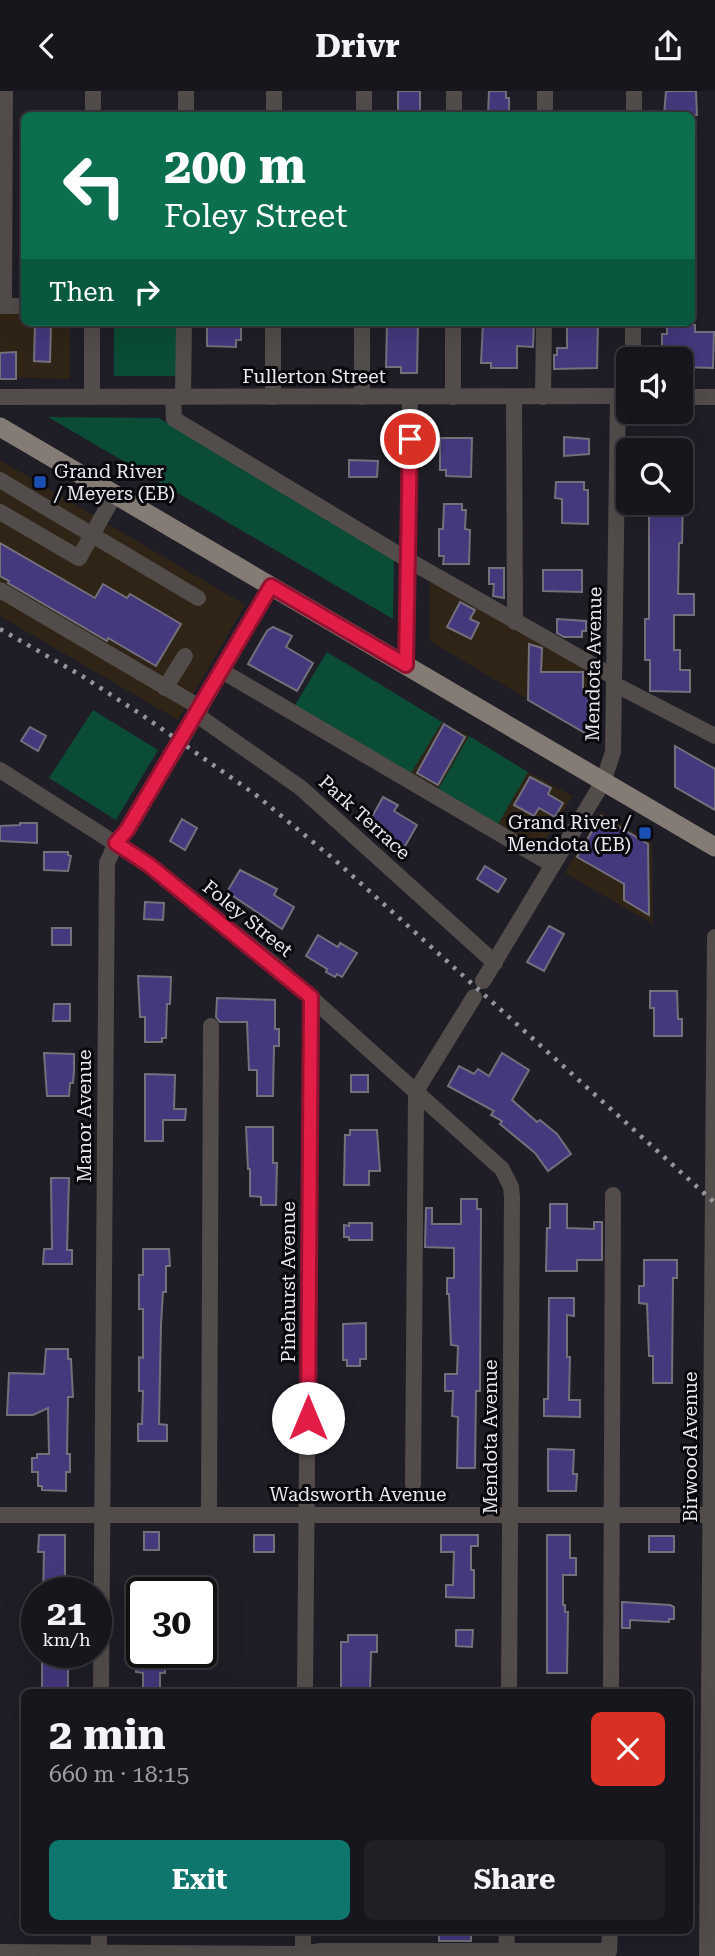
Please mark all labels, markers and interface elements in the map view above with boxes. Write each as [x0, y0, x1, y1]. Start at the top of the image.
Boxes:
icon: back [28, 27, 66, 65]
text: Drivr [315, 27, 400, 65]
icon: share [649, 27, 687, 65]
text: 200 m [164, 138, 306, 195]
icon: left [49, 140, 140, 231]
text: Foley Street [164, 197, 347, 235]
icon: right [128, 273, 166, 311]
text: Then [49, 277, 114, 307]
map controls [616, 347, 693, 515]
button: sound [616, 347, 693, 424]
street label: Fullerton Street [242, 365, 386, 388]
pin [380, 409, 440, 469]
icon: arrive [391, 420, 429, 458]
button: search [616, 438, 693, 515]
place label: Grand River / Meyers (EB) [53, 460, 175, 505]
marker: Grand River / Meyers (EB) [32, 474, 48, 490]
street label: Mendota Avenue [581, 586, 606, 742]
street label: Park Terrace [314, 770, 415, 864]
place label: Grand River / Mendota (EB) [507, 811, 632, 856]
marker: Grand River / Mendota (EB) [637, 825, 653, 841]
street label: Foley Street [198, 875, 297, 962]
street label: Manor Avenue [73, 1050, 96, 1182]
street label: Pinehurst Avenue [277, 1201, 300, 1363]
street label: Mendota Avenue [479, 1360, 502, 1514]
street label: Birwood Avenue [679, 1372, 702, 1522]
position arrow [271, 1381, 345, 1455]
street label: Wadsworth Avenue [269, 1483, 447, 1506]
speed limit sign: 30 [126, 1577, 217, 1668]
text: 21 [47, 1593, 86, 1634]
text: km/h [42, 1629, 91, 1650]
text: 2 min [49, 1710, 166, 1759]
button: close [591, 1712, 665, 1786]
text: 660 m · 18:15 [49, 1761, 189, 1788]
button: Exit [49, 1840, 350, 1920]
button: Share [364, 1840, 665, 1920]

